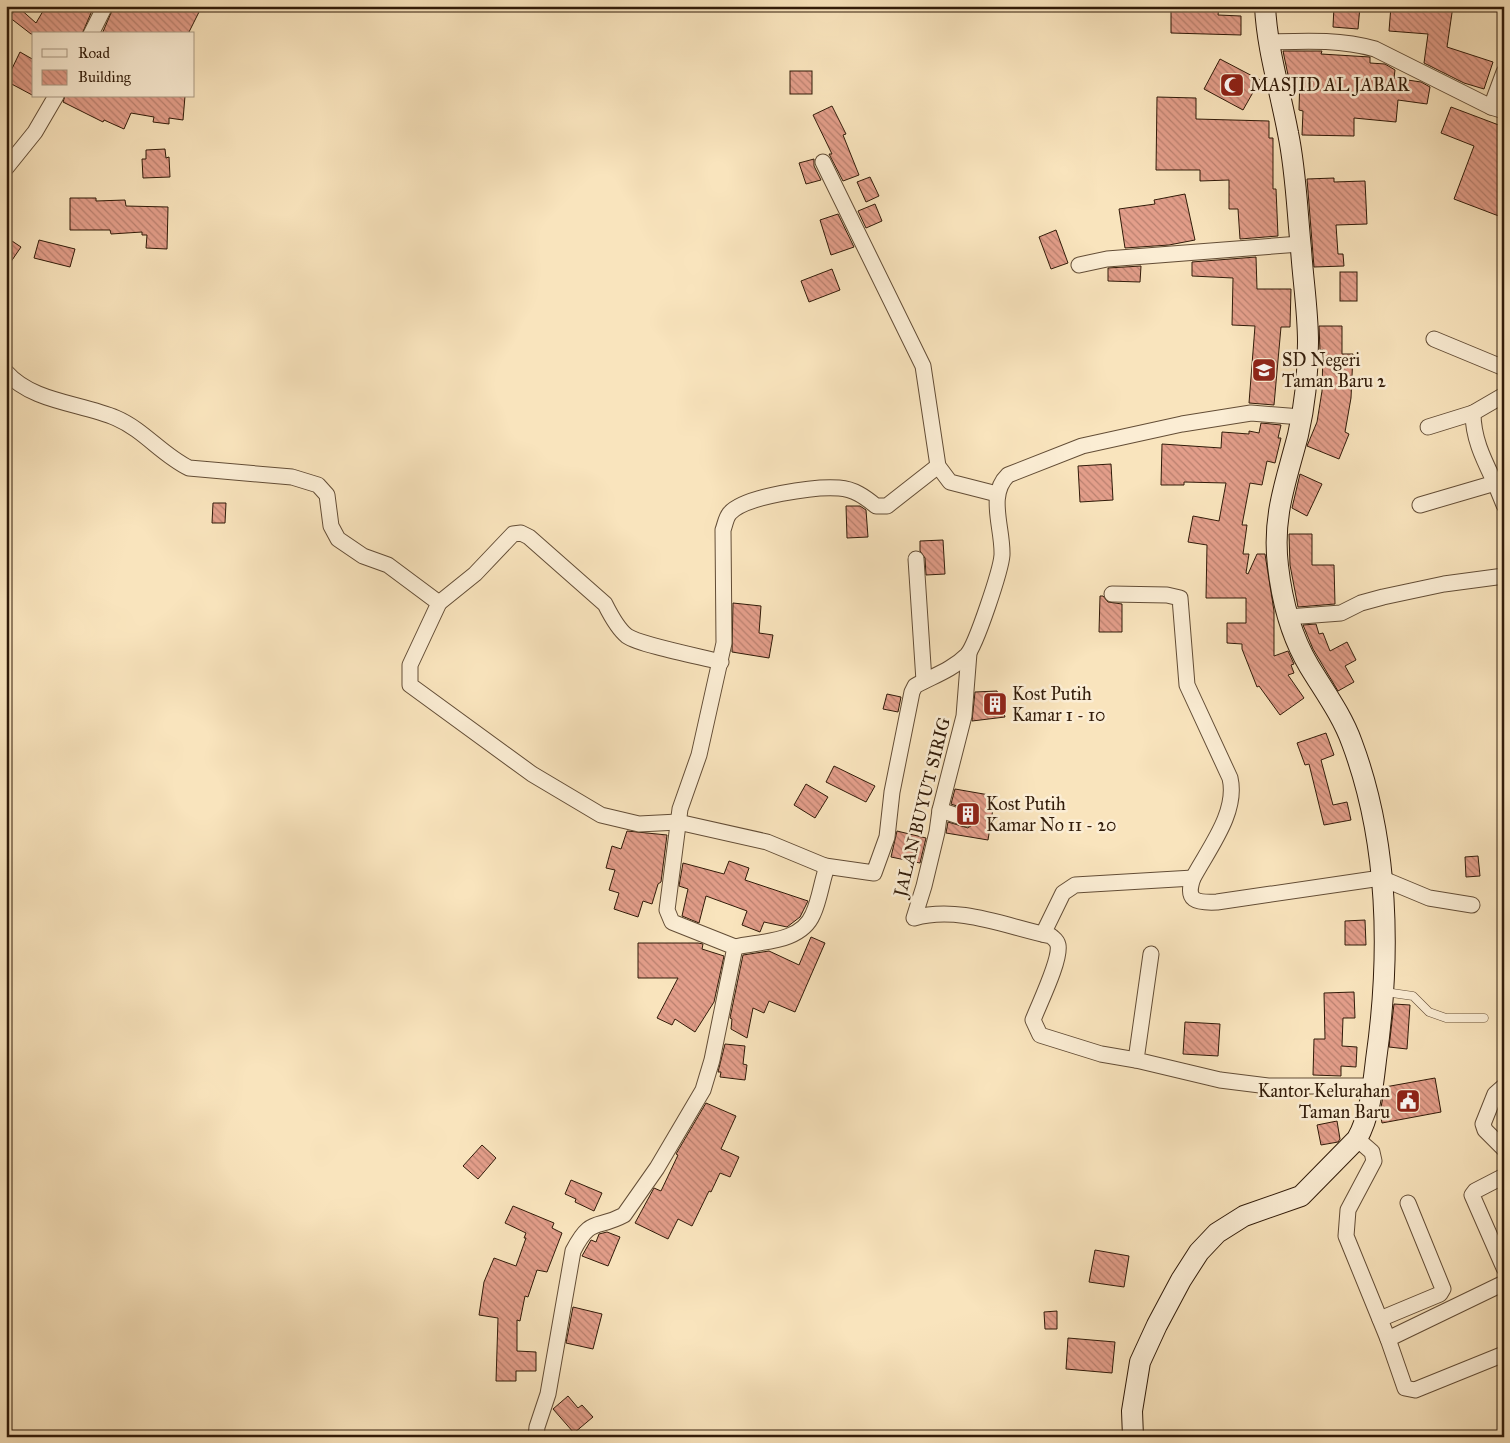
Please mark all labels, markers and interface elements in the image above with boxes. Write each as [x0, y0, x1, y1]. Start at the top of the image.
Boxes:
legend [32, 32, 195, 98]
text: Road [78, 44, 110, 62]
text: Building [78, 68, 132, 86]
mosque icon: MASJID AL JABAR [1219, 72, 1245, 98]
place label: MASJID AL JABAR [1250, 74, 1411, 97]
place label: SD Negeri Taman Baru 2 [1282, 349, 1386, 392]
school or university icon: SD Negeri Taman Baru 2 [1251, 357, 1277, 383]
place label: Kost Putih Kamar 1 - 10 [1012, 683, 1106, 726]
building icon: Kost Putih Kamar 1 - 10 [982, 691, 1008, 717]
street label: JALAN BUYUT SIRIG [889, 715, 956, 901]
place label: Kost Putih Kamar No 11 - 20 [986, 793, 1116, 836]
building icon: Kost Putih Kamar No 11 - 20 [955, 801, 981, 827]
place label: Kantor Kelurahan Taman Baru [1258, 1080, 1390, 1123]
public building icon: Kantor Kelurahan Taman Baru [1395, 1088, 1421, 1114]

